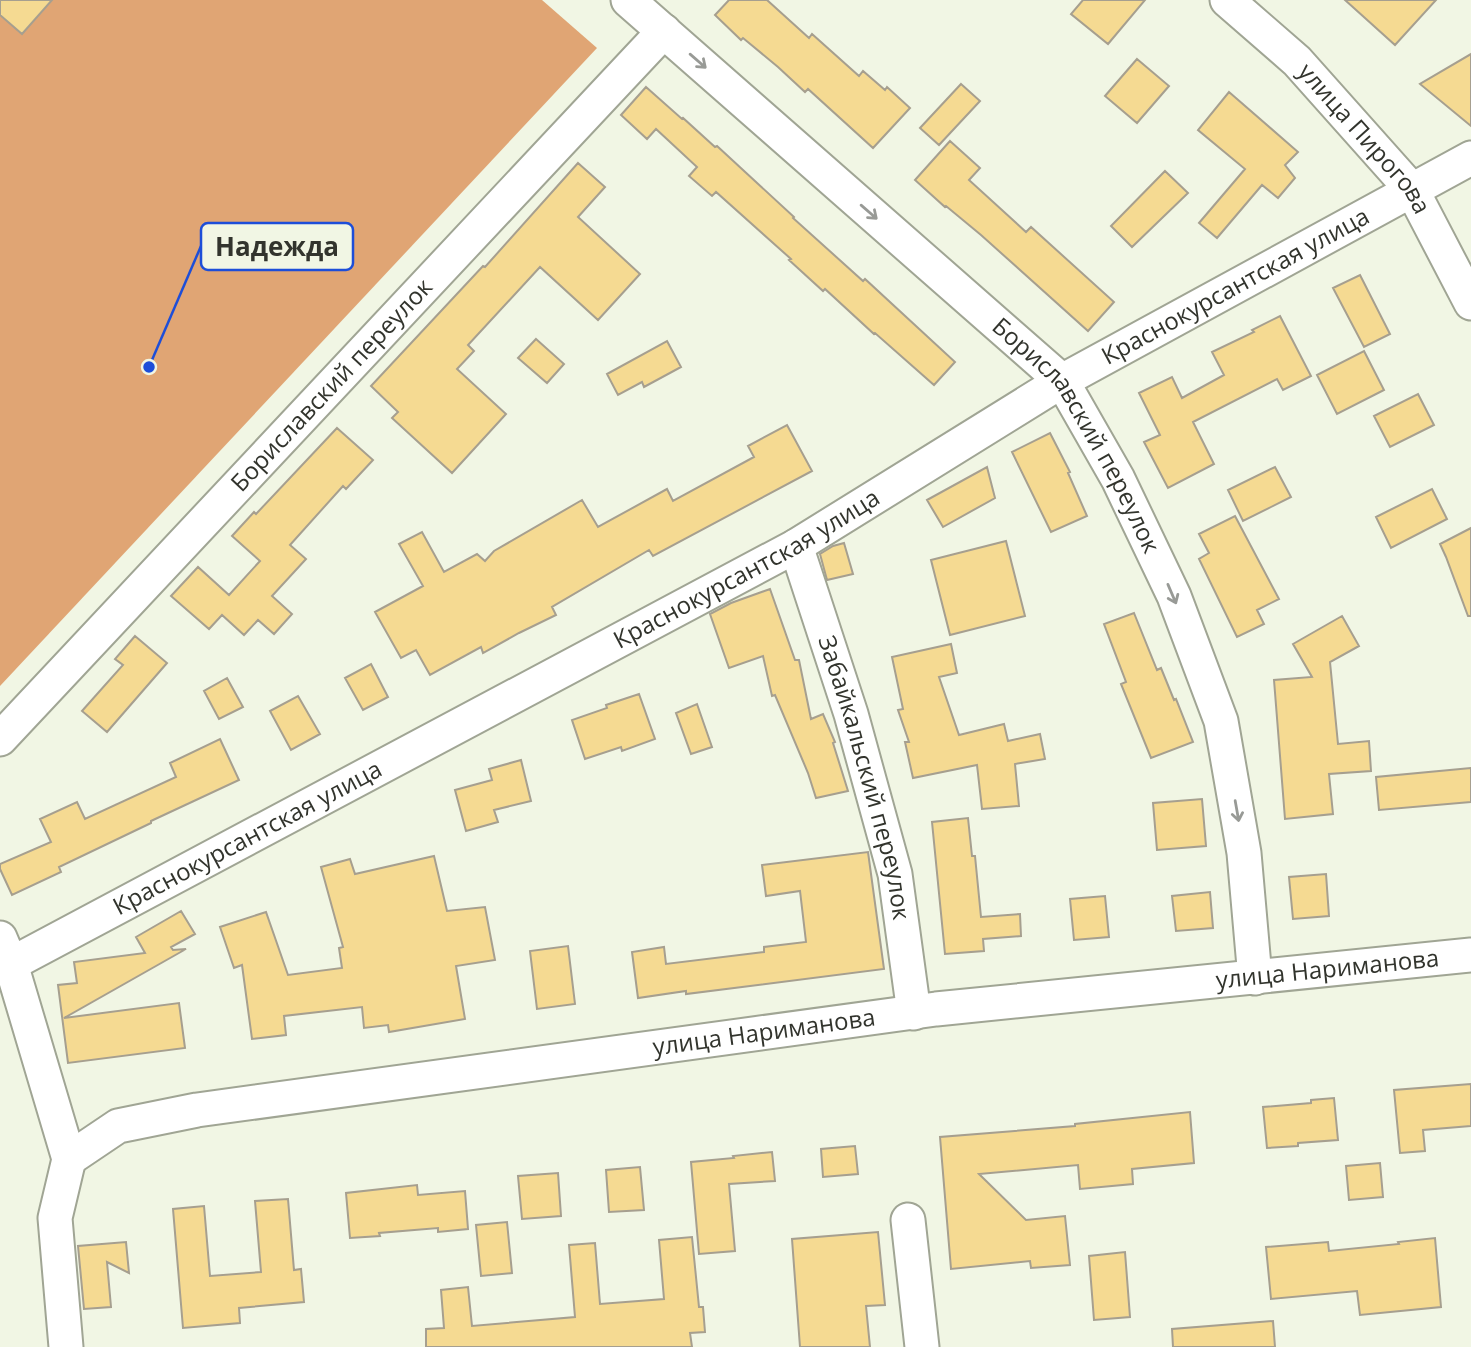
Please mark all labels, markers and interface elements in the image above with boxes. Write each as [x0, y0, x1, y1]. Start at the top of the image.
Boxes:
one-way arrow [689, 53, 707, 69]
street label: улица Пирогова [1291, 55, 1440, 219]
street label: Краснокурсантская улица [1095, 199, 1375, 371]
one-way arrow [860, 203, 877, 220]
callout: Надежда [201, 223, 353, 270]
text: Надежда [215, 228, 339, 264]
street label: Бориславский переулок [222, 270, 439, 498]
street label: Бориславский переулок [986, 309, 1169, 558]
street label: Краснокурсантская улица [607, 480, 885, 655]
one-way arrow [1166, 583, 1179, 604]
street label: Забайкальский переулок [811, 631, 919, 922]
street label: Краснокурсантская улица [107, 752, 387, 922]
one-way arrow [1231, 799, 1244, 822]
street label: улица Нариманова [1214, 940, 1441, 996]
street label: улица Нариманова [650, 999, 877, 1063]

